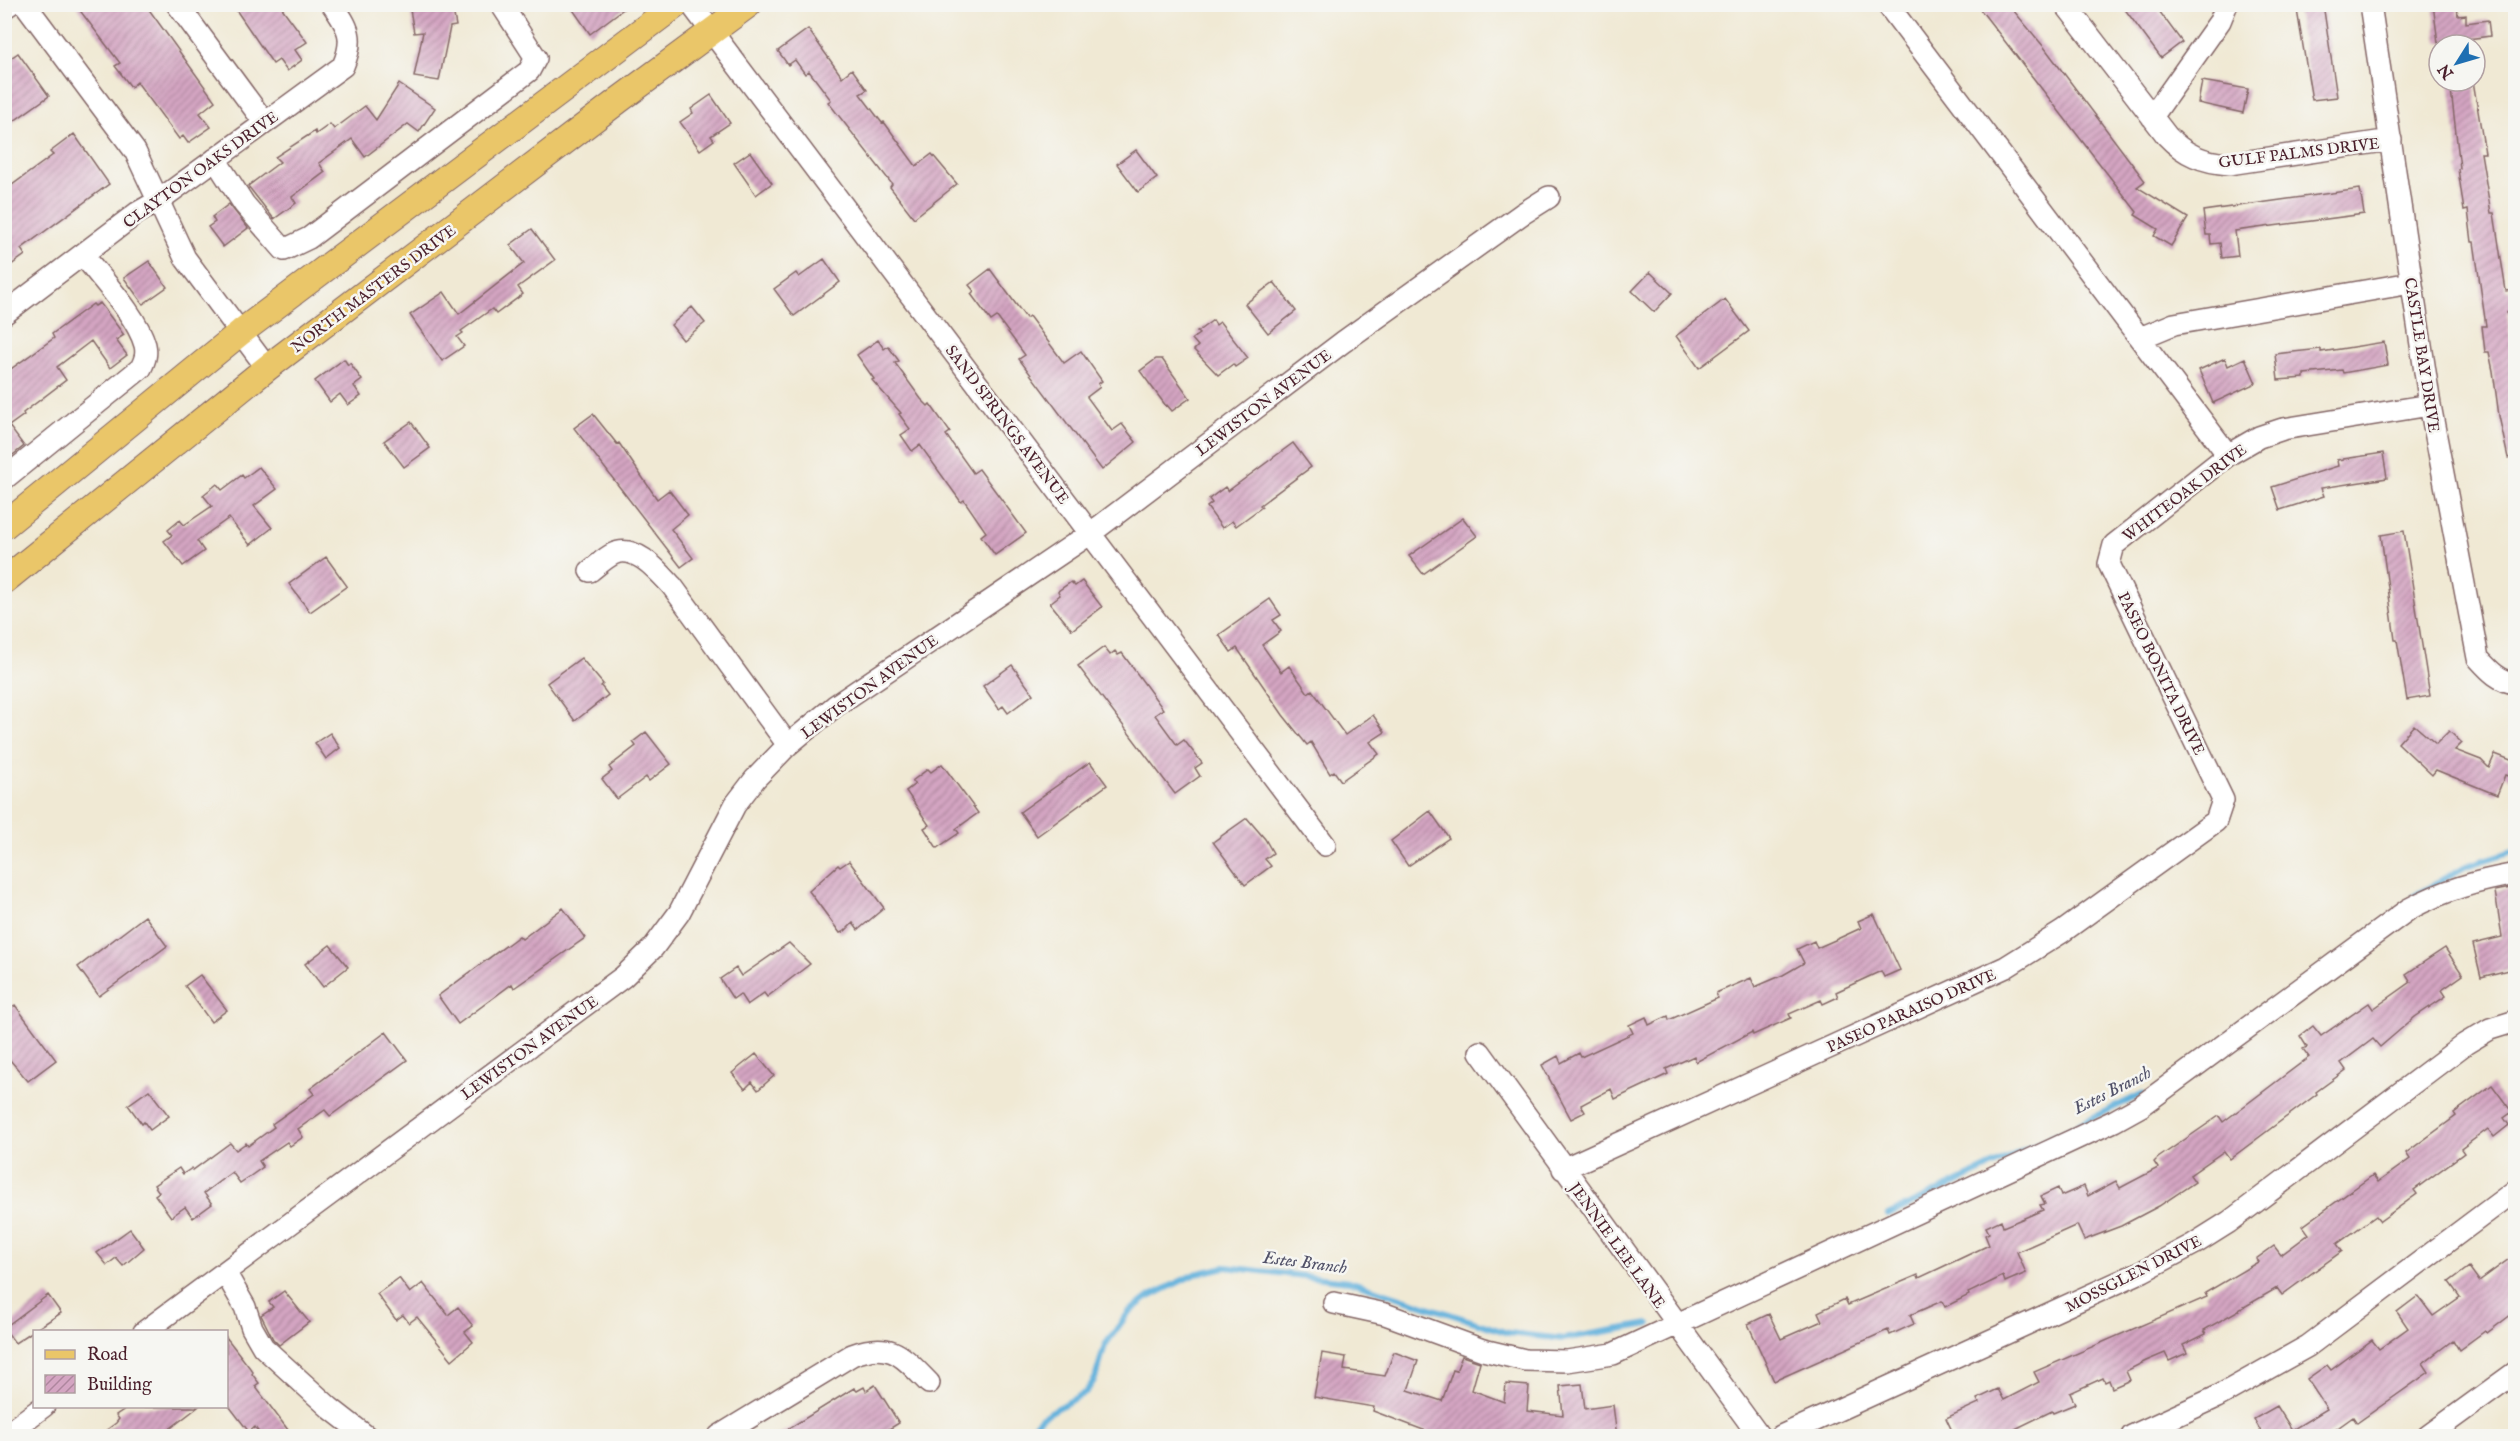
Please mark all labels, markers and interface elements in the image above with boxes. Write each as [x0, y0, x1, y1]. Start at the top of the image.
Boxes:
north arrow [2427, 33, 2487, 93]
text: N [2434, 59, 2459, 83]
street label: CLAYTON OAKS DRIVE [120, 108, 283, 234]
street label: GULF PALMS DRIVE [2218, 134, 2381, 174]
street label: NORTH MASTERS DRIVE [288, 221, 461, 358]
street label: CASTLE BAY DRIVE [2399, 276, 2443, 434]
street label: SAND SPRINGS AVENUE [940, 342, 1073, 509]
street label: LEWISTON AVENUE [1192, 346, 1336, 461]
street label: WHITEOAK DRIVE [2119, 440, 2251, 547]
street label: PASEO BONITA DRIVE [2112, 589, 2208, 759]
street label: LEWISTON AVENUE [798, 631, 943, 744]
street label: PASEO PARAISO DRIVE [1824, 965, 2000, 1058]
street label: LEWISTON AVENUE [458, 992, 603, 1105]
water label: Estes Branch [2069, 1062, 2156, 1121]
street label: JENNIE LEE LANE [1563, 1178, 1669, 1313]
street label: MOSSGLEN DRIVE [2062, 1232, 2205, 1318]
water label: Estes Branch [1261, 1247, 1349, 1280]
legend [33, 1330, 228, 1408]
text: Road [87, 1344, 128, 1367]
text: Building [87, 1374, 152, 1397]

